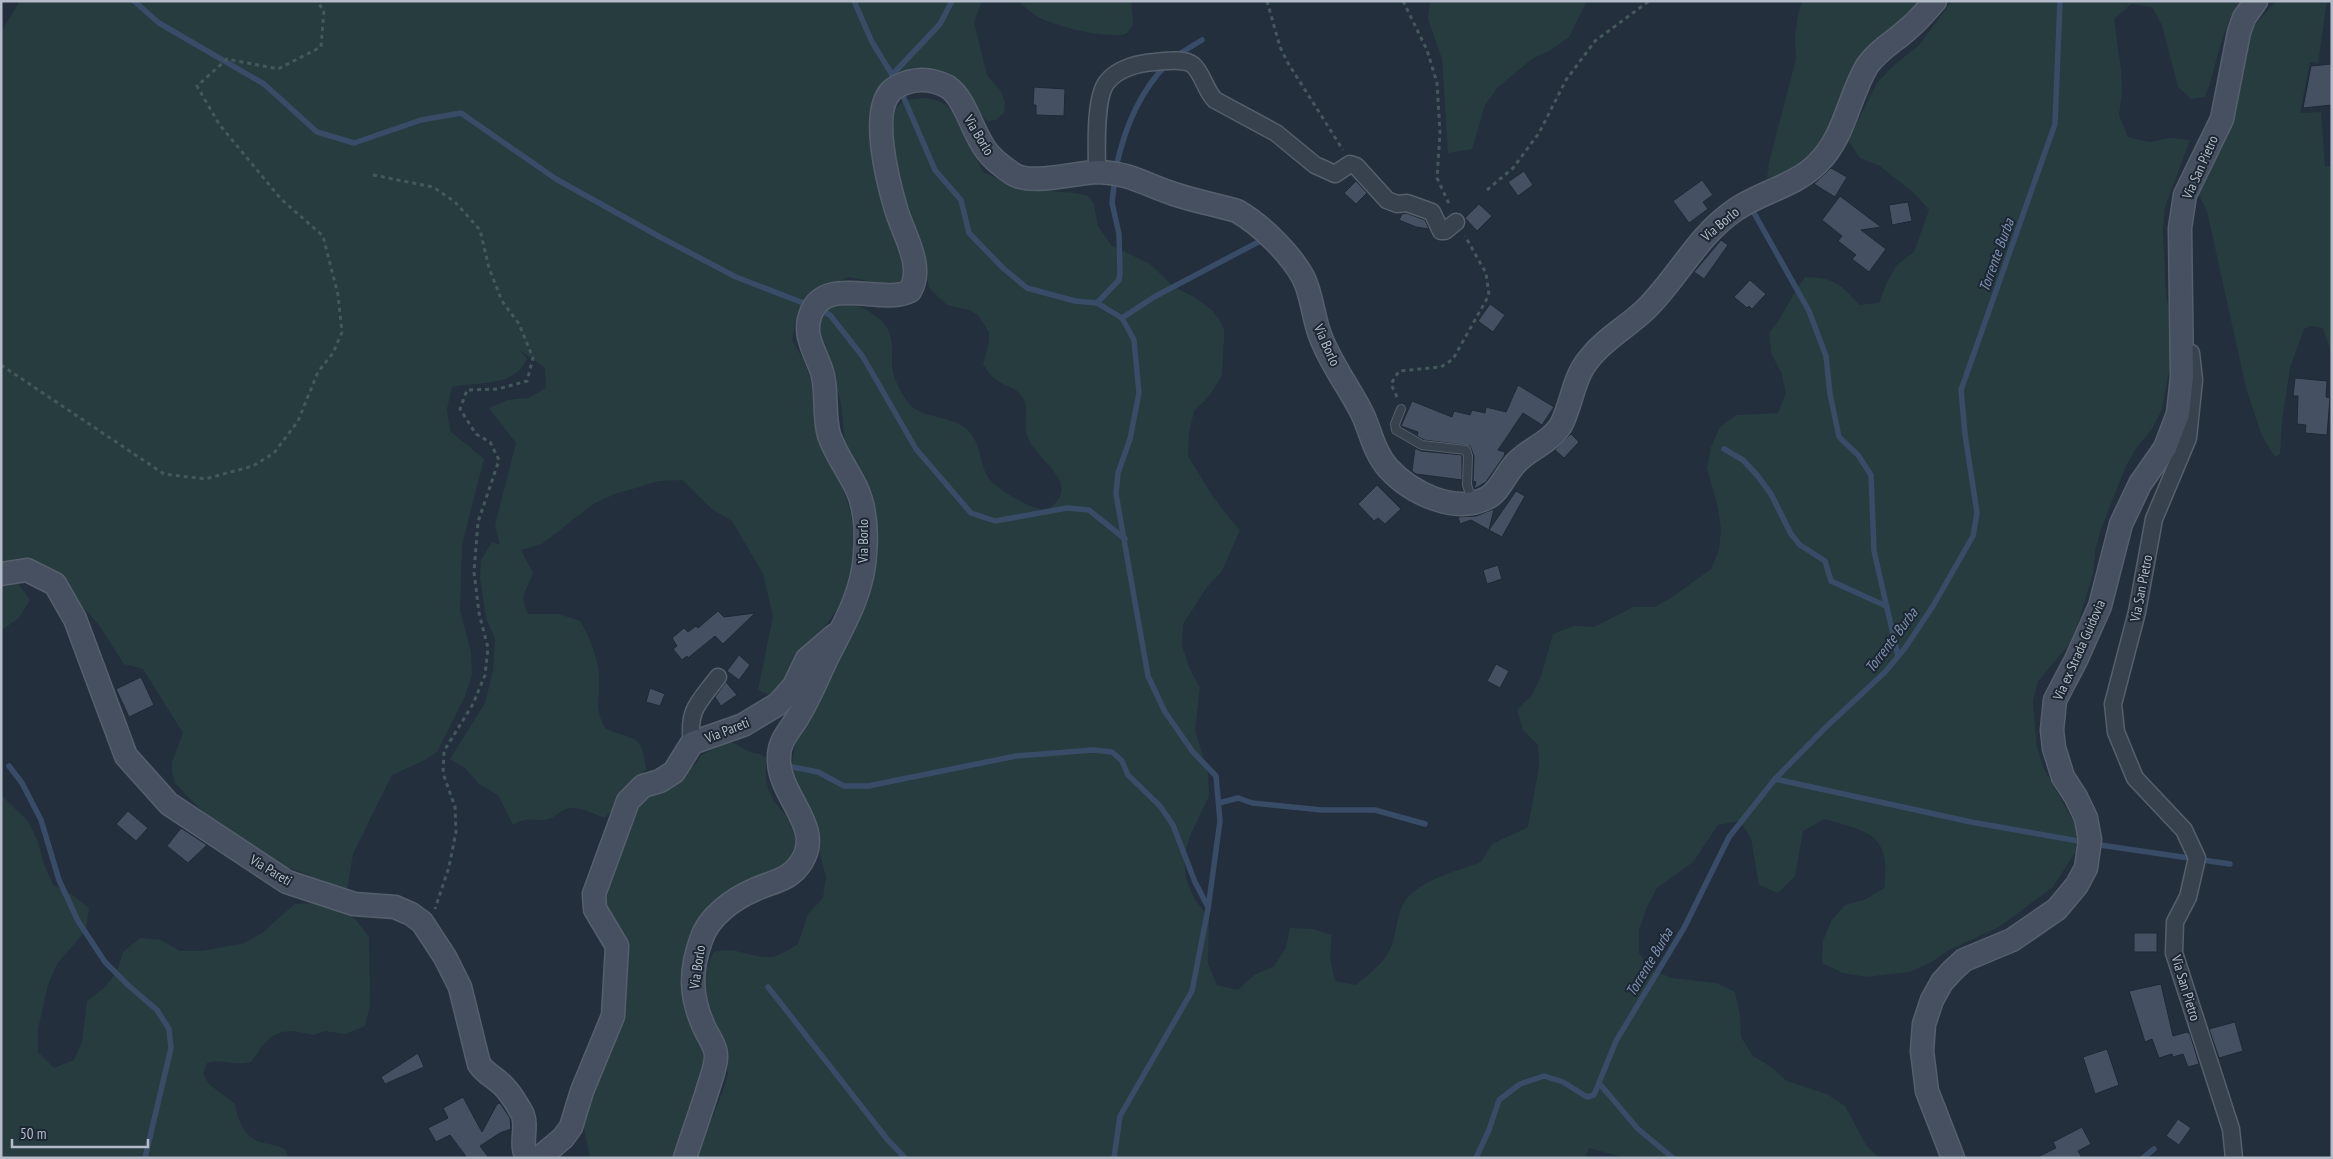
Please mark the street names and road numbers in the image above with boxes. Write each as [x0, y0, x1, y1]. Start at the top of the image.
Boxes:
street label: Via Borlo [959, 111, 998, 158]
street label: Via San Pietro [2178, 132, 2222, 202]
street label: Via Borlo [1697, 203, 1743, 246]
street label: Via Borlo [1309, 320, 1344, 369]
street label: Via Borlo [854, 519, 872, 564]
street label: Via San Pietro [2126, 553, 2156, 624]
street label: Via ex Strada Guidovia [2048, 597, 2109, 704]
street label: Via Pareti [701, 713, 752, 747]
street label: Via Pareti [246, 850, 295, 890]
street label: Via Borlo [685, 944, 709, 991]
street label: Via San Pietro [2167, 952, 2204, 1023]

